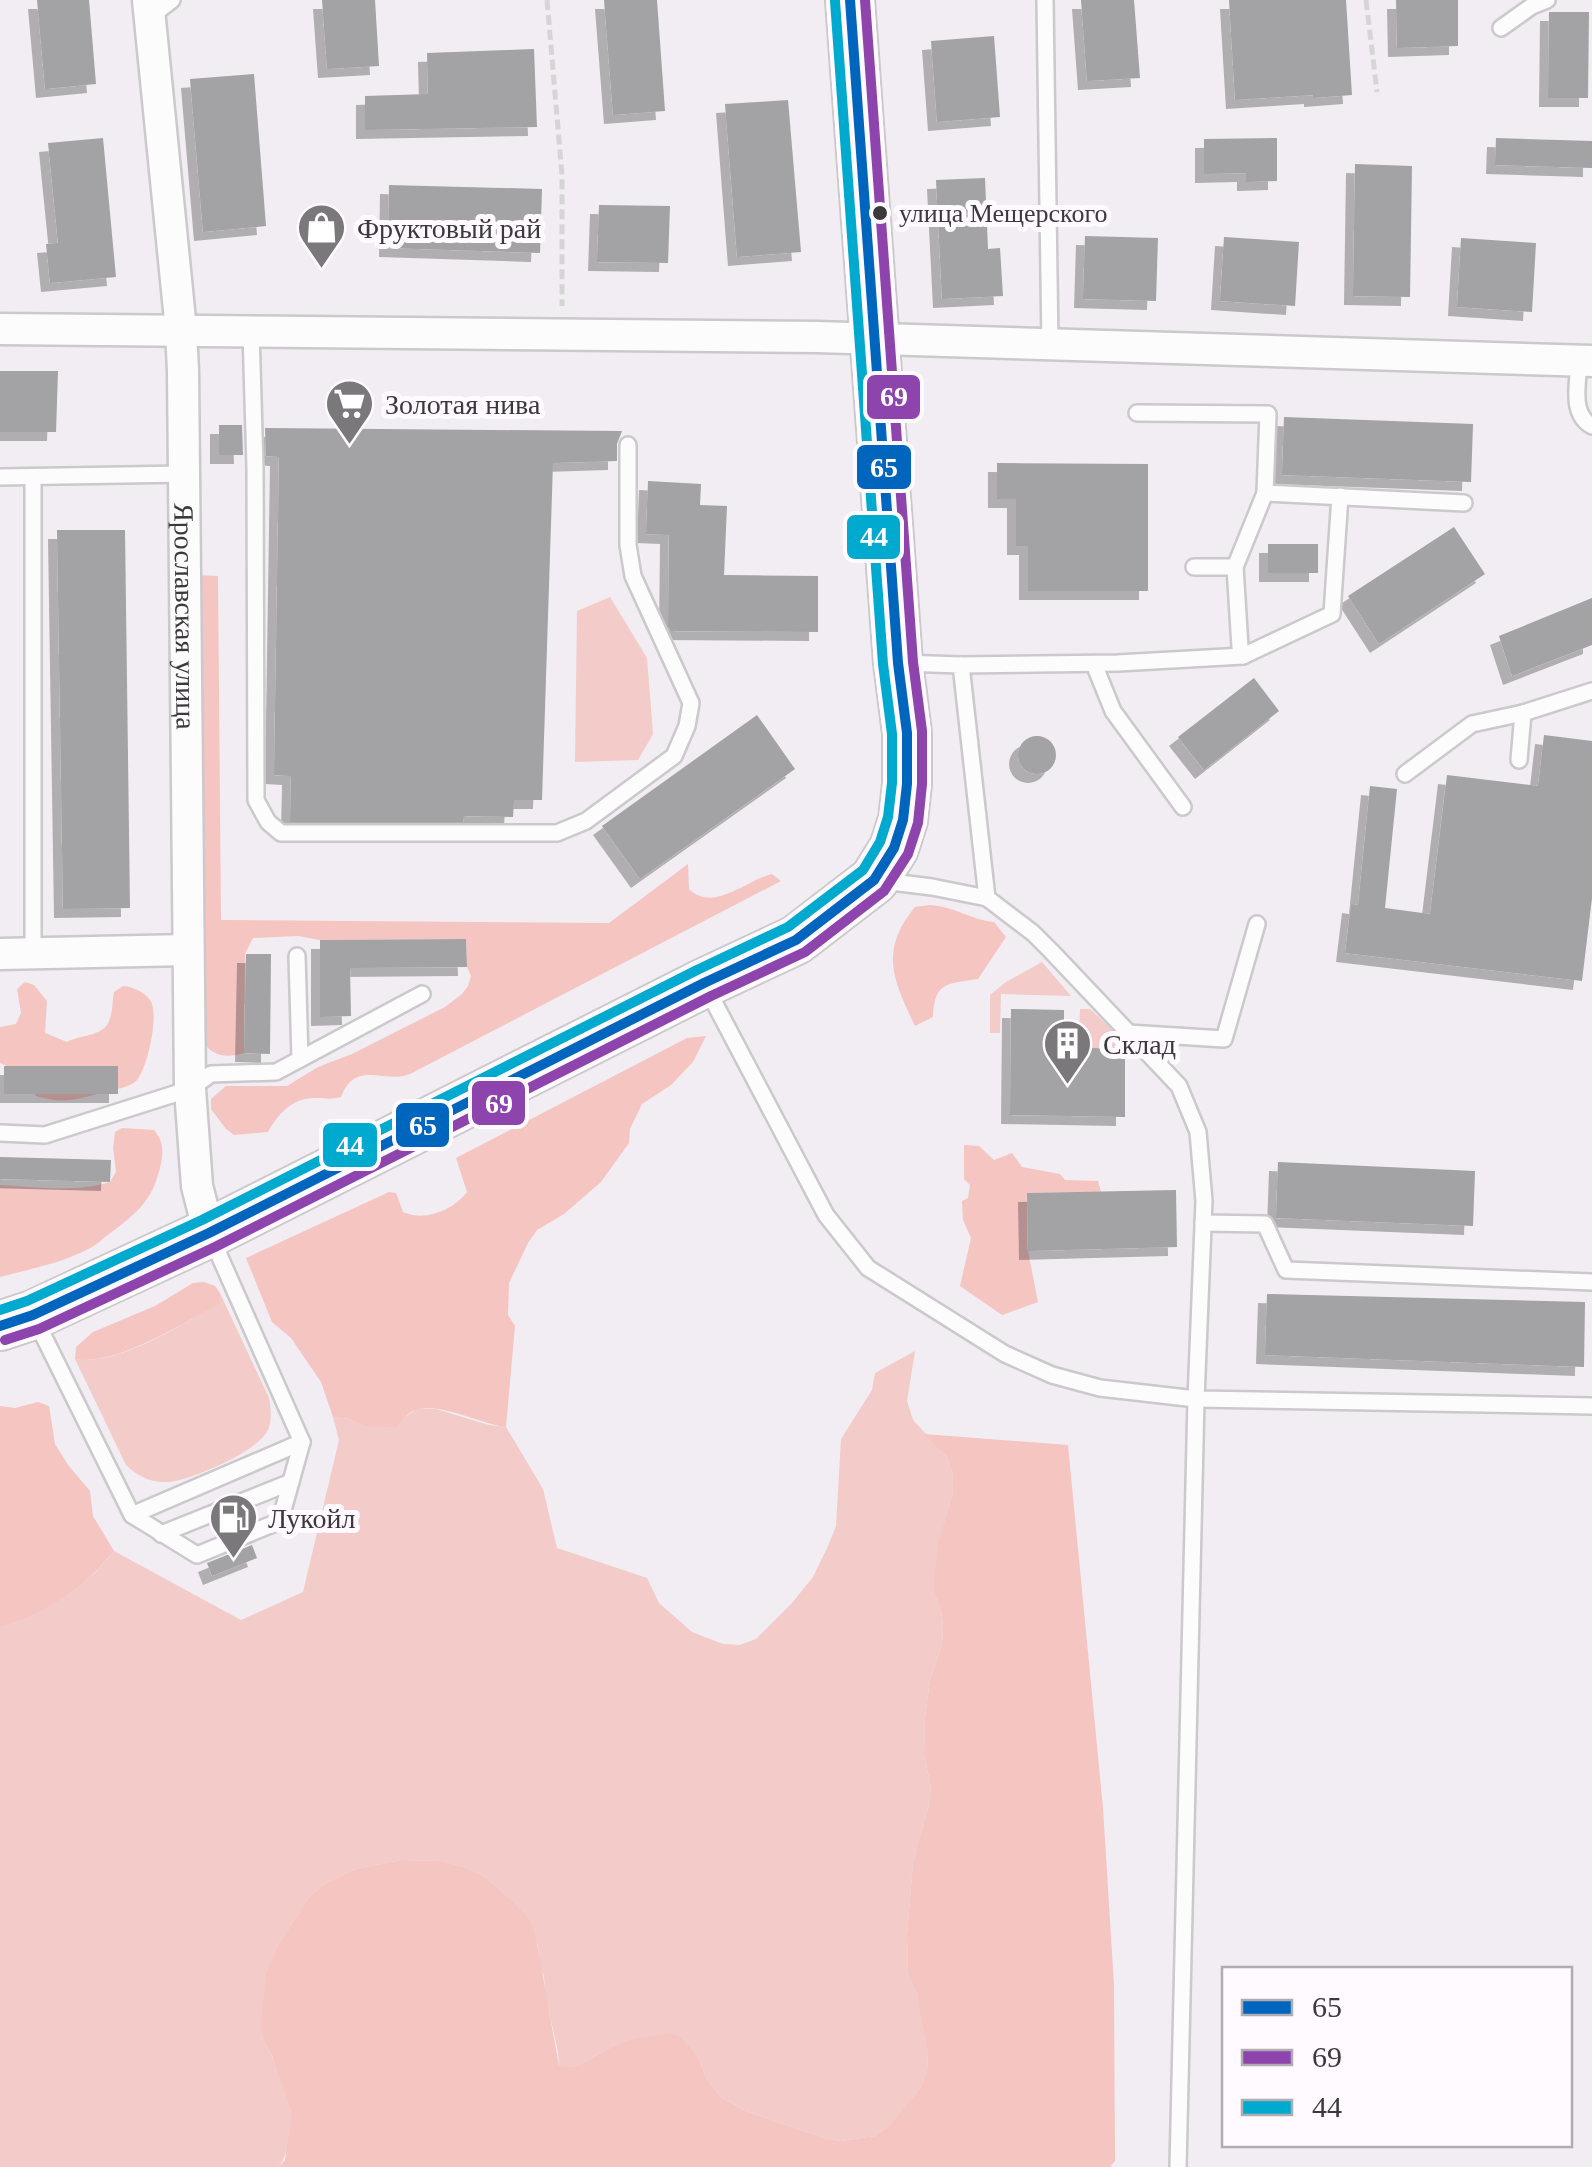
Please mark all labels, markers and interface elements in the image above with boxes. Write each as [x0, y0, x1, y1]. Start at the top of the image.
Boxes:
place label: улица Мещерского [899, 199, 1107, 228]
shop icon: Фруктовый рай [296, 202, 348, 270]
marker: улица Мещерского [870, 203, 890, 223]
place label: Фруктовый рай [357, 213, 541, 244]
line badge: 69 [865, 373, 922, 421]
supermarket icon: Золотая нива [324, 378, 376, 446]
text: 69 [880, 381, 908, 412]
place label: Золотая нива [385, 389, 541, 420]
line badge: 65 [855, 443, 913, 491]
text: 65 [870, 452, 898, 483]
street label: Ярославская улица [169, 503, 202, 730]
line badge: 44 [845, 513, 902, 561]
text: 44 [860, 521, 888, 552]
building icon: Склад [1042, 1018, 1094, 1086]
place label: Склад [1103, 1029, 1176, 1060]
line badge: 69 [470, 1079, 527, 1127]
text: 69 [485, 1088, 513, 1119]
line badge: 65 [394, 1101, 451, 1149]
text: 65 [409, 1110, 437, 1141]
line badge: 44 [321, 1121, 379, 1169]
text: 44 [336, 1130, 364, 1161]
fuel station icon: Лукойл [207, 1492, 259, 1560]
place label: Лукойл [268, 1503, 355, 1534]
legend [1222, 1967, 1572, 2147]
text: 65 [1312, 1990, 1342, 2023]
text: 69 [1312, 2040, 1342, 2073]
text: 44 [1312, 2090, 1342, 2123]

